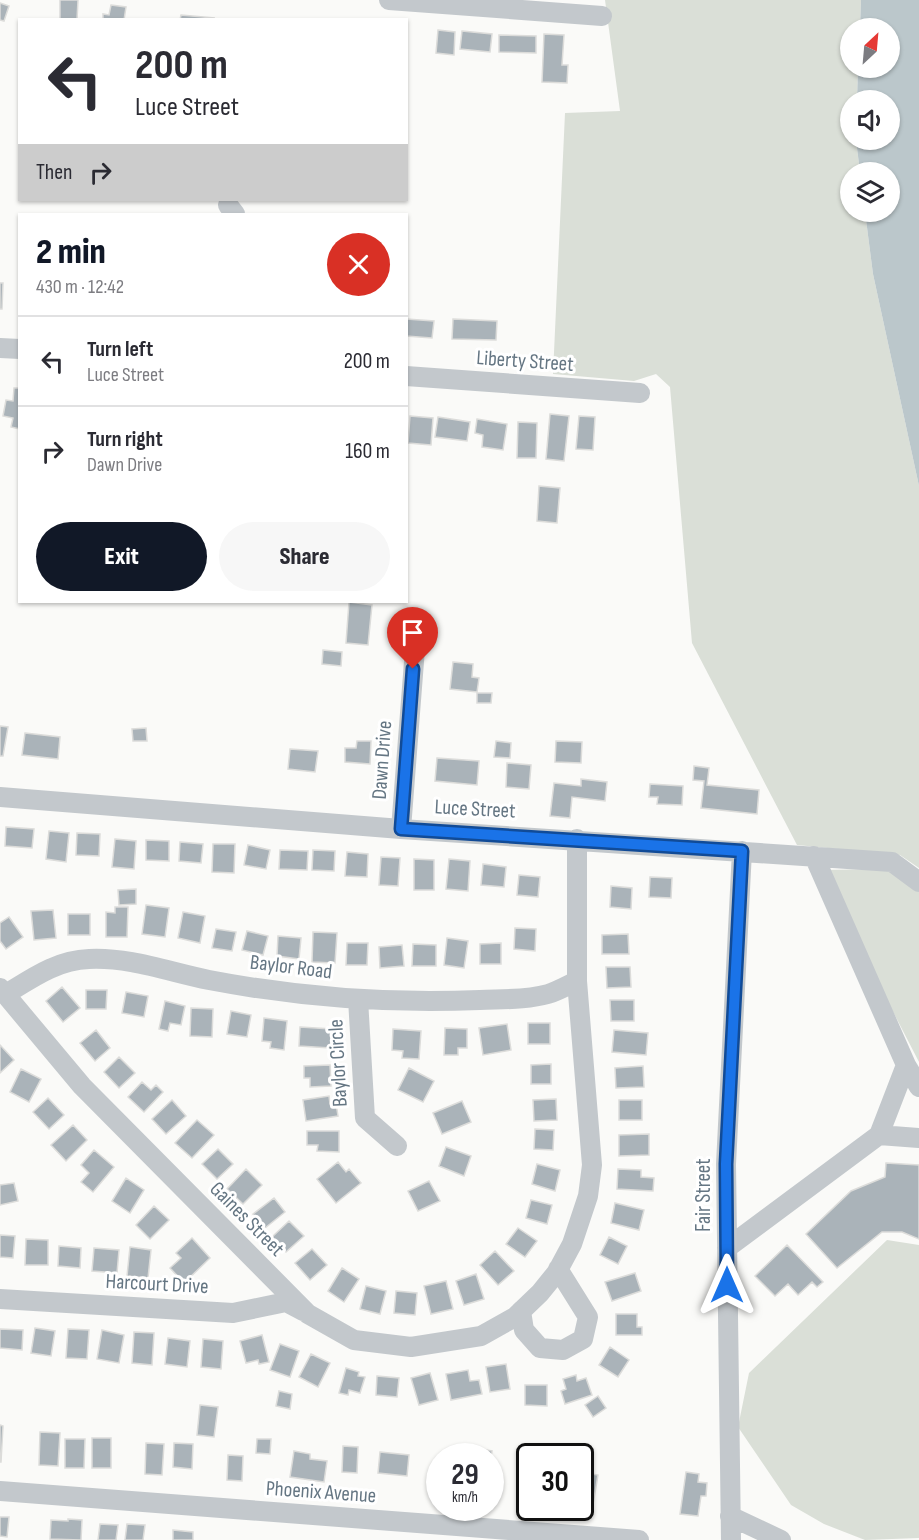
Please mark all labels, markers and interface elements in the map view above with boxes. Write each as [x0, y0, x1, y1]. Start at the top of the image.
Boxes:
north arrow [840, 18, 900, 78]
map controls [840, 18, 900, 222]
text: 200 m [135, 40, 228, 91]
icon: left [36, 42, 114, 120]
button: sound [840, 90, 900, 150]
text: Luce Street [135, 91, 239, 123]
icon: right [84, 156, 117, 189]
text: Then [36, 159, 72, 186]
button: layers [840, 162, 900, 222]
text: 2 min [36, 231, 106, 274]
button: close [327, 233, 390, 296]
text: 430 m · 12:42 [36, 275, 124, 299]
text: Turn left [87, 336, 153, 363]
icon: left [36, 345, 69, 378]
street label: Liberty Street [476, 345, 574, 377]
text: 200 m [344, 348, 390, 375]
text: Luce Street [87, 363, 164, 387]
text: Turn right [87, 426, 163, 453]
icon: right [36, 435, 69, 468]
text: 160 m [345, 438, 390, 465]
text: Dawn Drive [87, 453, 162, 477]
button: Exit [36, 522, 207, 591]
button: Share [219, 522, 390, 591]
pin [387, 607, 438, 669]
icon: arrive [396, 616, 429, 649]
street label: Dawn Drive [367, 720, 397, 800]
street label: Luce Street [434, 794, 516, 824]
street label: Baylor Road [249, 950, 333, 984]
street label: Baylor Circle [323, 1018, 353, 1108]
street label: Fair Street [691, 1158, 716, 1232]
street label: Gaines Street [205, 1177, 289, 1261]
position arrow [695, 1253, 759, 1317]
street label: Harcourt Drive [105, 1269, 209, 1299]
speed limit sign: 30 [516, 1443, 594, 1521]
text: 29 [451, 1457, 479, 1493]
street label: Phoenix Avenue [265, 1476, 377, 1508]
text: km/h [452, 1488, 478, 1507]

